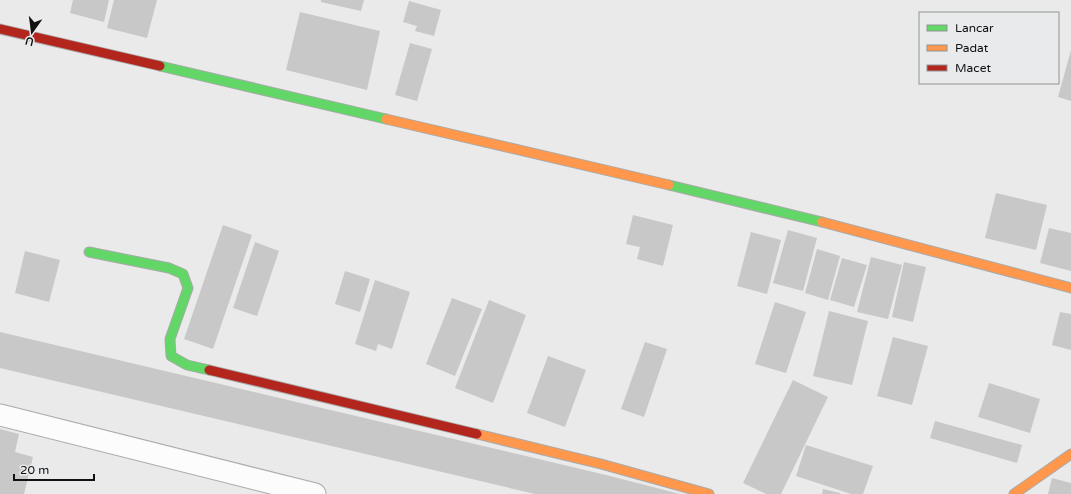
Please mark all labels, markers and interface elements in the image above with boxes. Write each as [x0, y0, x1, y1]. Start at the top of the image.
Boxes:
north arrow [12, 12, 52, 52]
legend [919, 12, 1059, 84]
text: Lancar [955, 21, 994, 35]
text: U [24, 34, 35, 49]
text: Padat [955, 41, 989, 55]
text: Macet [955, 61, 991, 75]
scale bar [14, 456, 94, 482]
text: 20 m [20, 463, 49, 477]

